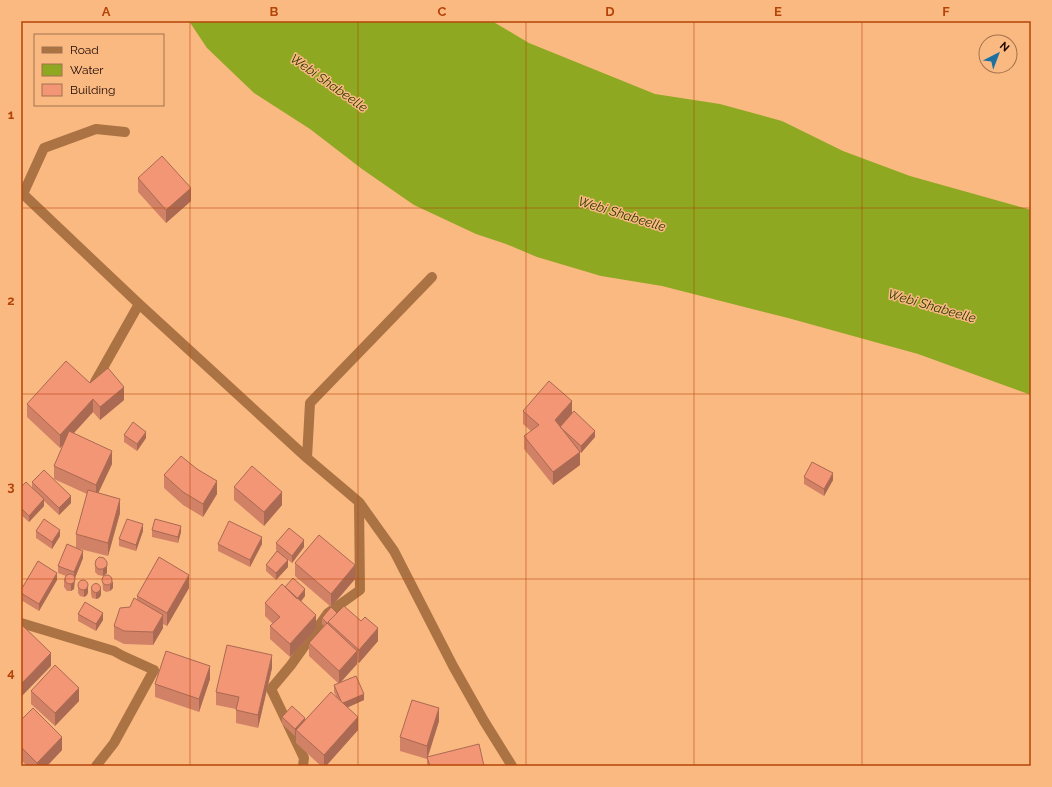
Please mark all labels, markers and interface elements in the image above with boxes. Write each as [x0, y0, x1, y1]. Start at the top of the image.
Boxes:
text: A [102, 4, 111, 19]
text: B [270, 4, 279, 19]
text: C [438, 4, 447, 19]
text: D [605, 4, 615, 19]
text: E [774, 4, 782, 19]
text: F [942, 4, 950, 19]
legend [34, 34, 164, 106]
north arrow [978, 34, 1018, 74]
text: N [997, 39, 1012, 55]
text: Road [70, 43, 99, 57]
water label: Webi Shabeelle [287, 51, 371, 115]
text: Water [70, 63, 104, 77]
text: Building [70, 83, 116, 97]
text: 1 [8, 107, 15, 122]
water label: Webi Shabeelle [576, 194, 668, 234]
water label: Webi Shabeelle [886, 286, 978, 326]
text: 2 [7, 293, 15, 308]
text: 3 [7, 479, 15, 494]
text: 4 [7, 665, 15, 680]

